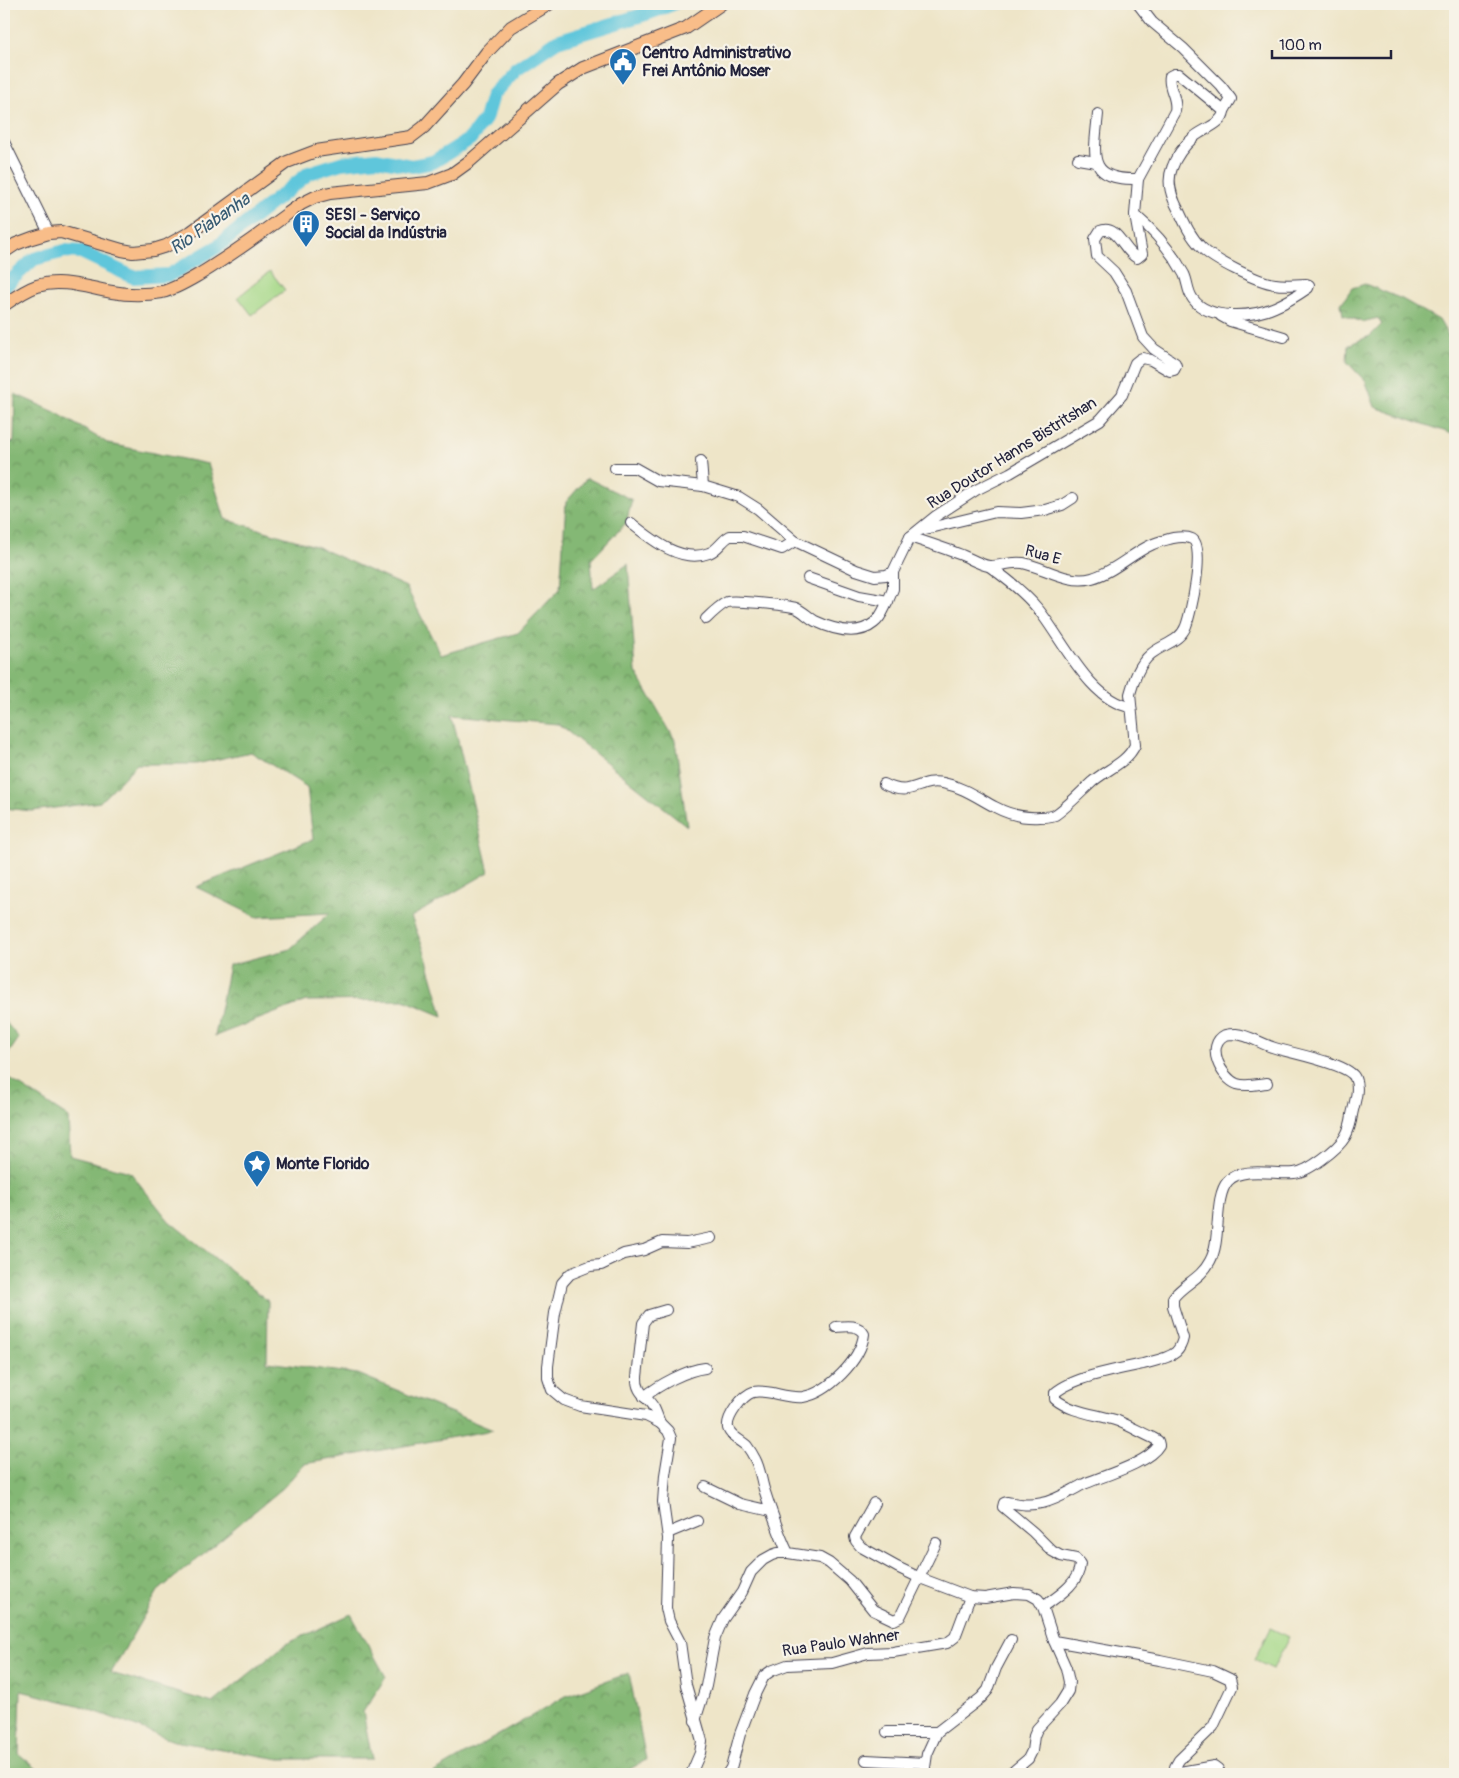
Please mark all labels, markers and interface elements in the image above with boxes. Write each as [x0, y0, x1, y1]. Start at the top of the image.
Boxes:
scale bar [1272, 28, 1390, 60]
text: 100 m [1279, 36, 1322, 55]
place label: Centro Administrativo Frei Antônio Moser [642, 43, 792, 81]
public building icon: Centro Administrativo Frei Antônio Moser [608, 47, 638, 86]
water label: Rio Piabanha [166, 187, 256, 260]
place label: SESI - Serviço Social da Indústria [325, 205, 447, 243]
building icon: SESI - Serviço Social da Indústria [291, 209, 321, 248]
street label: Rua Doutor Hanns Bistritshan [924, 393, 1100, 513]
street label: Rua E [1023, 541, 1063, 569]
place icon: Monte Florido [242, 1149, 272, 1188]
place label: Monte Florido [276, 1154, 370, 1174]
street label: Rua Paulo Wahner [781, 1625, 901, 1661]

